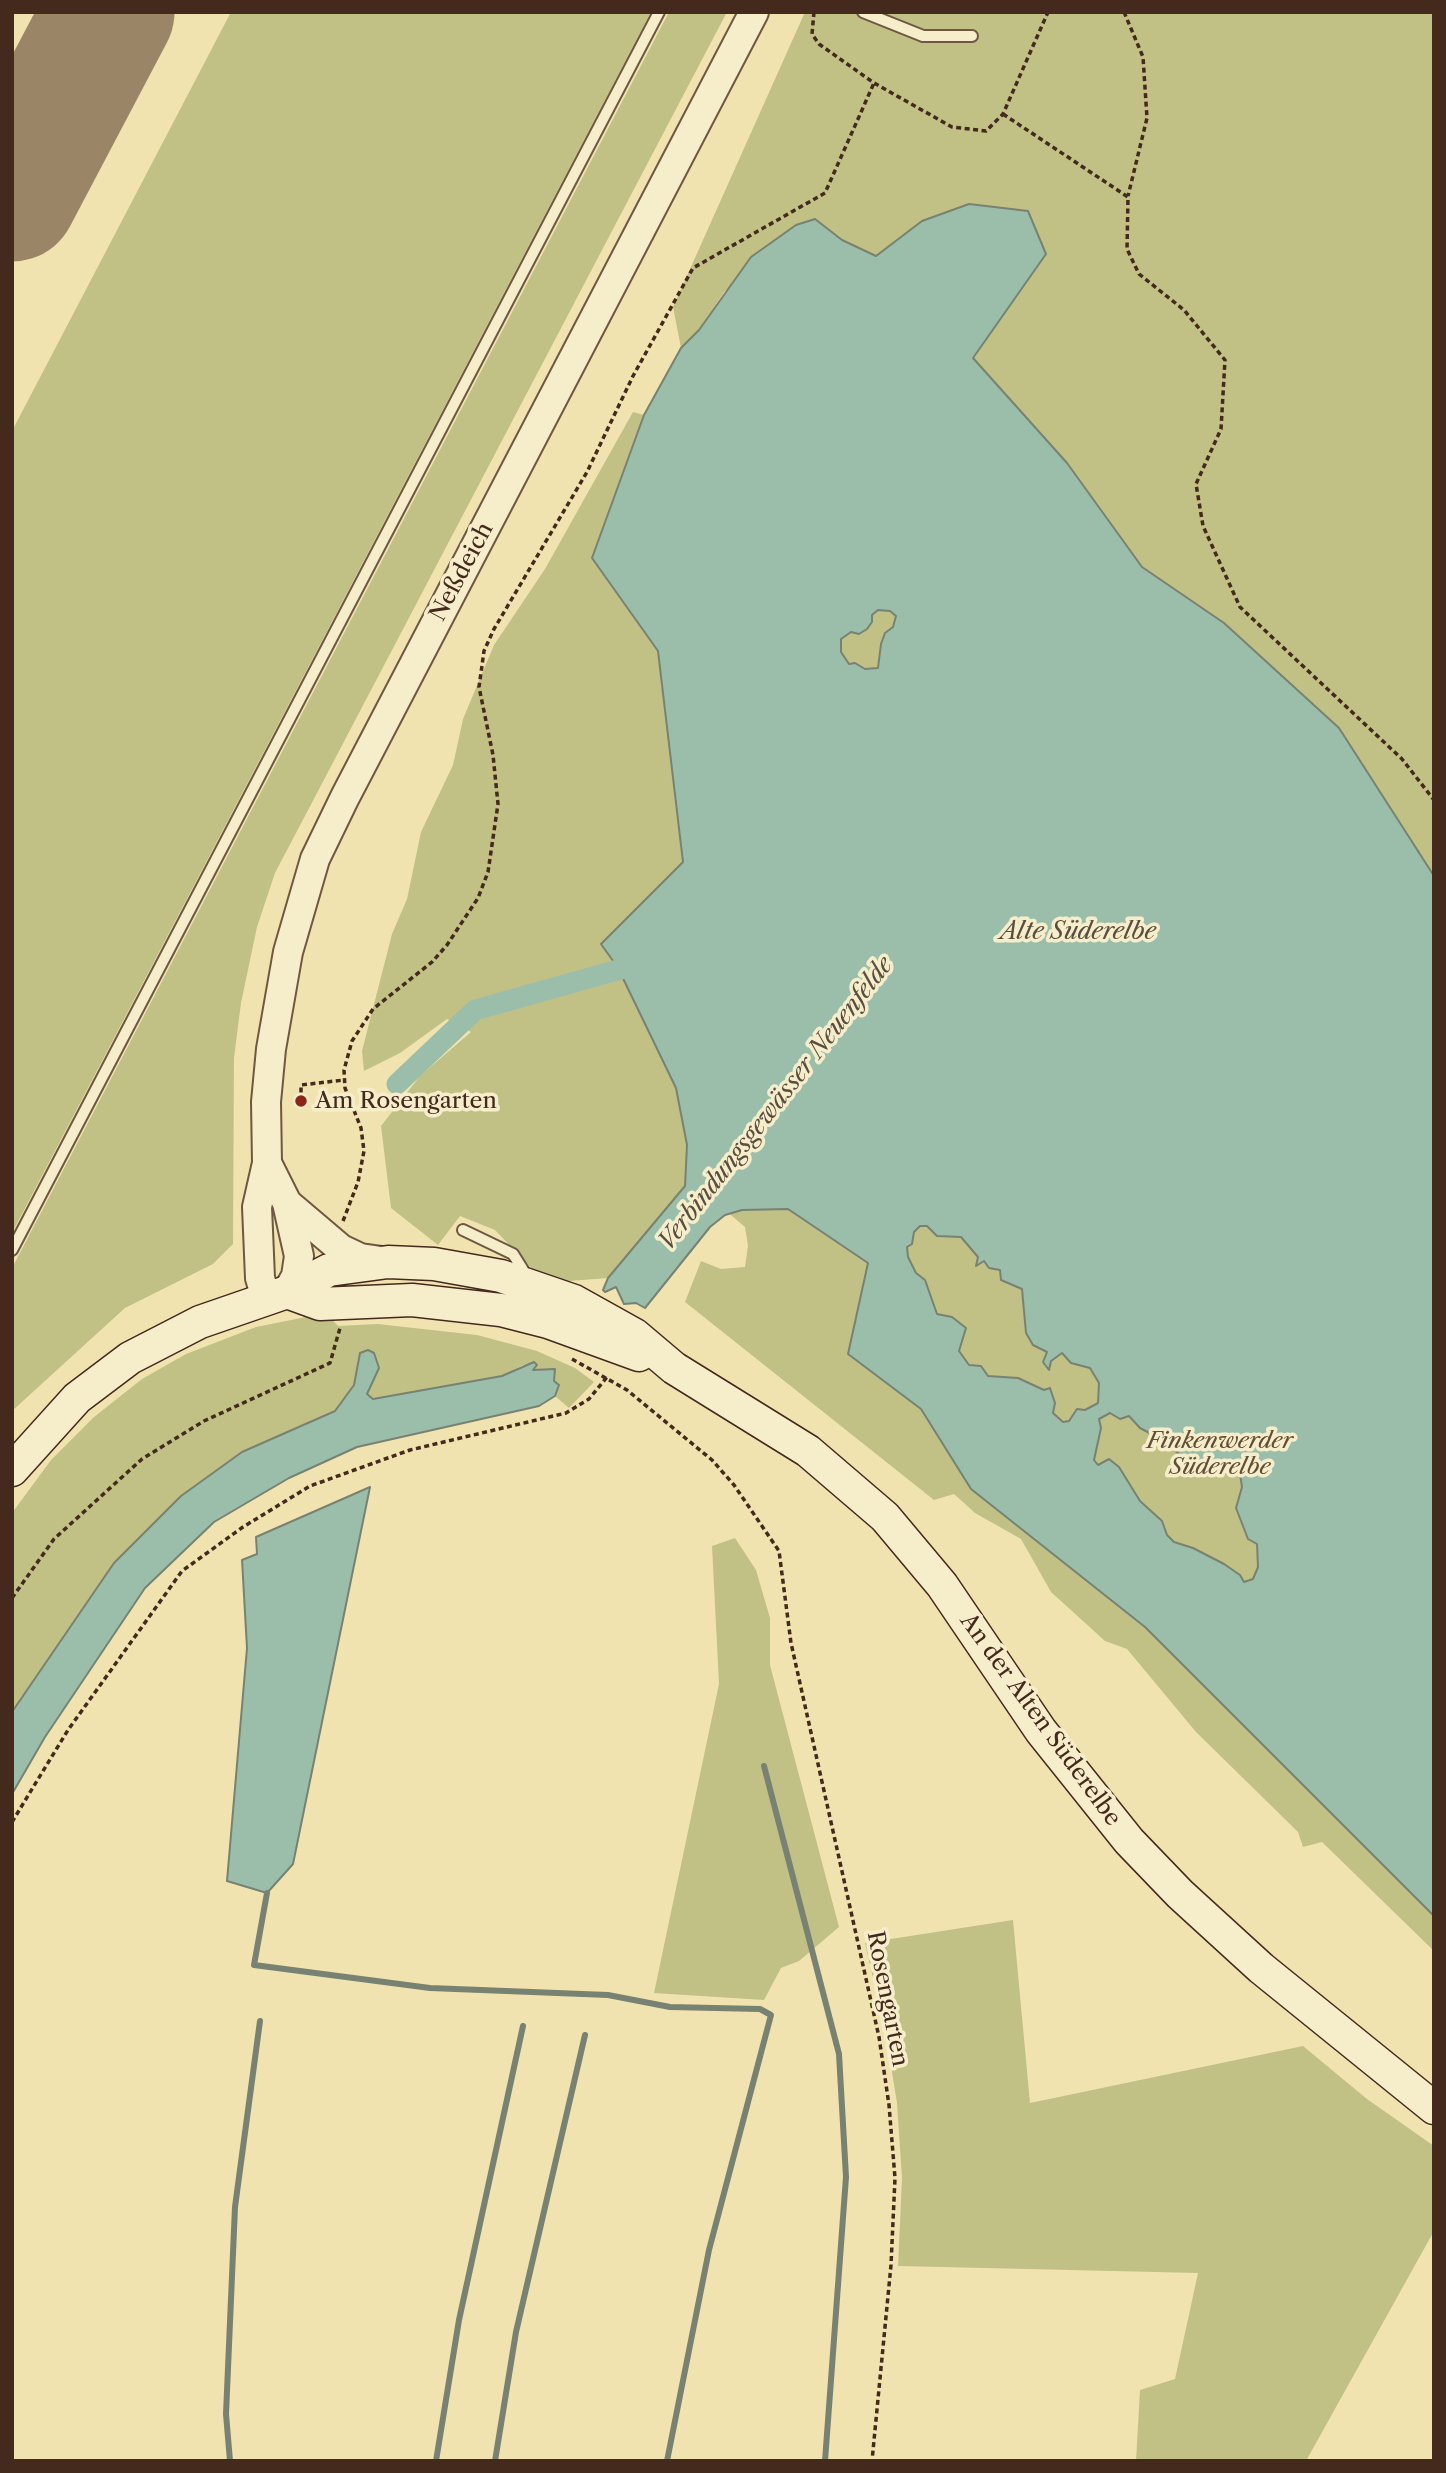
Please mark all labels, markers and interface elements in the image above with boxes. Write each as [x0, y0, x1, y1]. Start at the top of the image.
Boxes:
street label: Neßdeich [425, 518, 499, 626]
water label: Alte Süderelbe [1000, 918, 1156, 946]
water label: Verbindungsgewässer Neuenfelde [652, 952, 900, 1256]
place label: Am Rosengarten [315, 1087, 497, 1115]
marker: Am Rosengarten [293, 1093, 309, 1109]
park label: Finkenwerder Süderelbe [1147, 1427, 1293, 1481]
street label: An der Alten Süderelbe [954, 1608, 1126, 1832]
street label: Rosengarten [860, 1929, 914, 2069]

